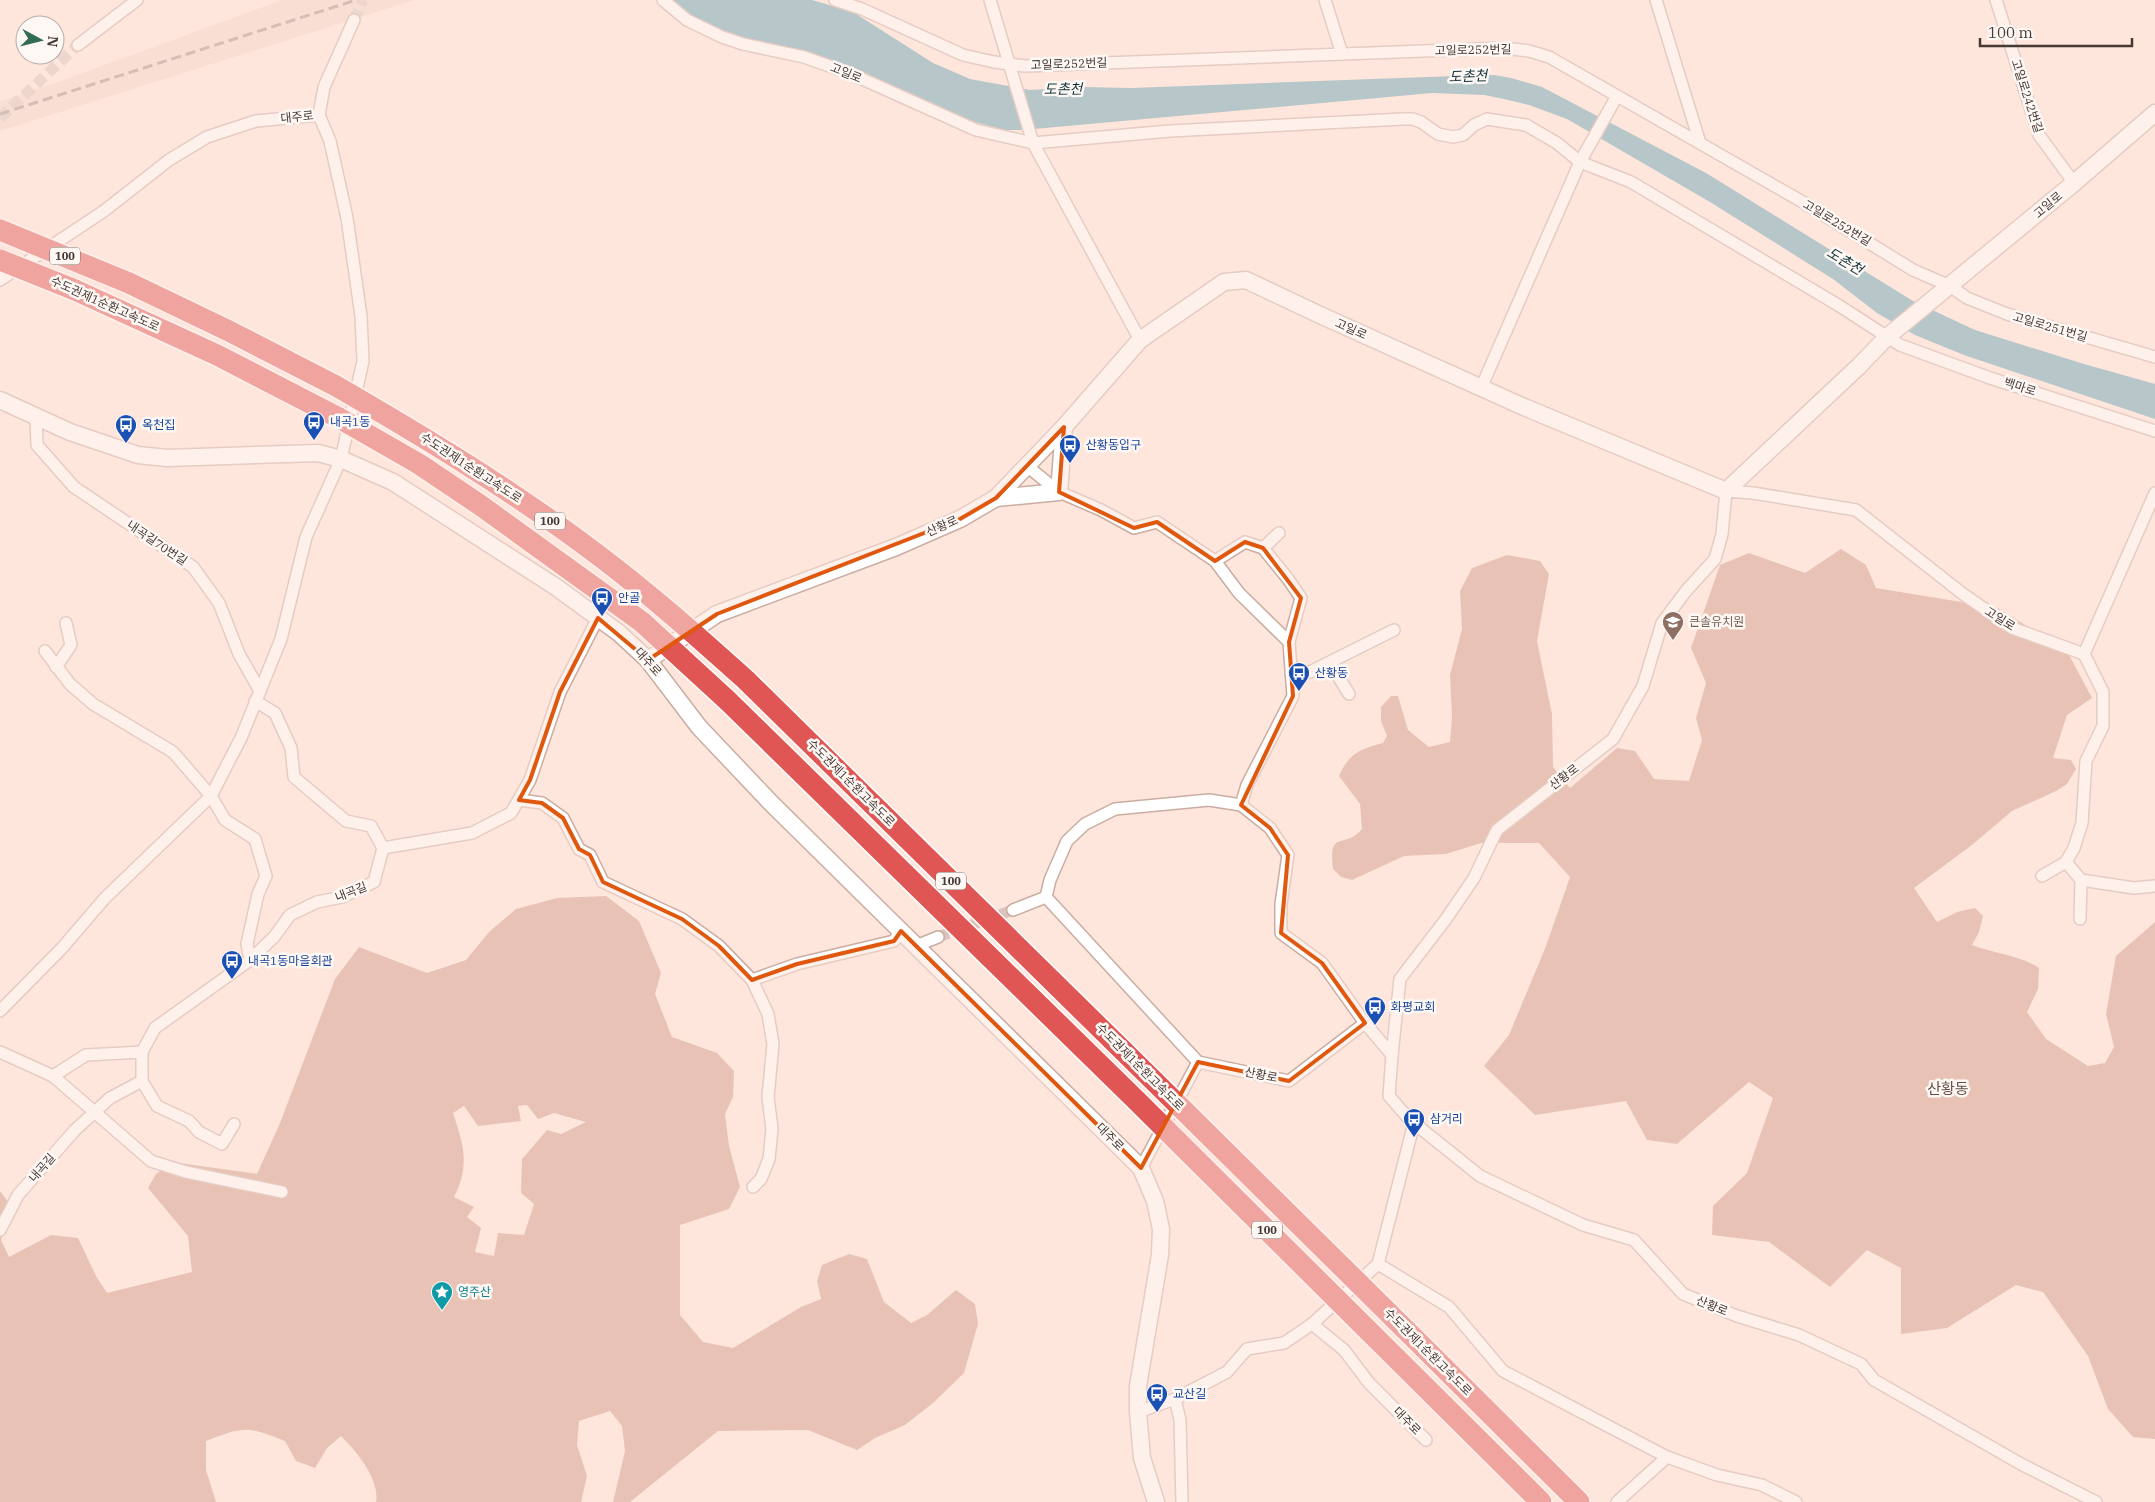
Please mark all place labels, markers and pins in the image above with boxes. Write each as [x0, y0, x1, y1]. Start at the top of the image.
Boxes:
bus stop icon: 내곡1동 [302, 410, 326, 441]
bus stop icon: 옥천집 [114, 413, 138, 444]
place label: 내곡1동 [330, 414, 370, 429]
place label: 옥천집 [142, 417, 175, 432]
bus stop icon: 산황동입구 [1058, 433, 1082, 464]
place label: 산황동입구 [1086, 437, 1141, 452]
bus stop icon: 안골 [590, 586, 614, 617]
place label: 안골 [618, 590, 640, 605]
school or university icon: 큰솔유치원 [1661, 610, 1685, 641]
place label: 큰솔유치원 [1689, 614, 1744, 629]
bus stop icon: 산황동 [1287, 661, 1311, 692]
place label: 산황동 [1315, 665, 1348, 680]
bus stop icon: 내곡1동마을회관 [220, 949, 244, 980]
place label: 내곡1동마을회관 [248, 953, 332, 968]
bus stop icon: 화평교회 [1363, 995, 1387, 1026]
place label: 화평교회 [1391, 999, 1435, 1014]
bus stop icon: 삼거리 [1402, 1107, 1426, 1138]
place label: 삼거리 [1430, 1111, 1463, 1126]
place icon: 영주산 [430, 1280, 454, 1311]
place label: 영주산 [458, 1284, 491, 1299]
bus stop icon: 교산길 [1145, 1382, 1169, 1413]
place label: 교산길 [1173, 1386, 1206, 1401]

